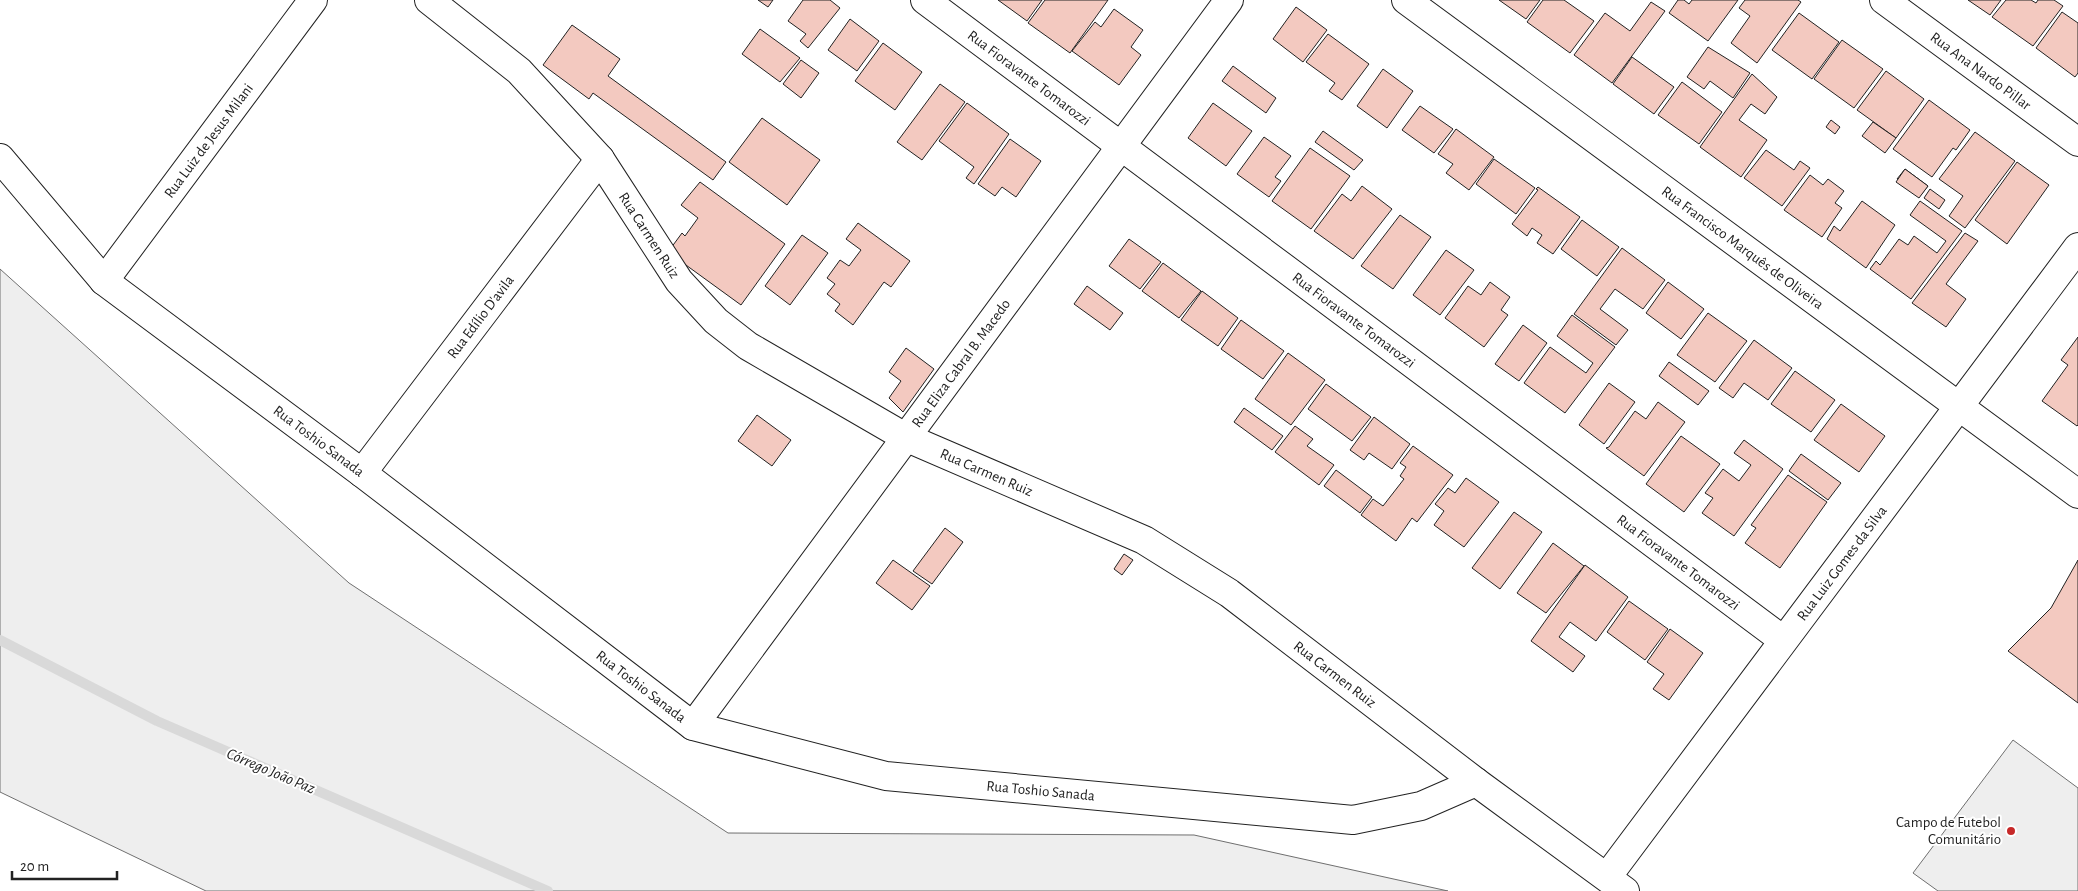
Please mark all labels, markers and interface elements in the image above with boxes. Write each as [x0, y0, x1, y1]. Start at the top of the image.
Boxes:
street label: Rua Fioravante Tomarozzi [965, 27, 1093, 128]
street label: Rua Ana Nardo Pillar [1928, 29, 2034, 113]
street label: Rua Luiz de Jesus Milani [161, 81, 256, 201]
street label: Rua Francisco Marquês de Oliveira [1659, 183, 1827, 312]
street label: Rua Carmen Ruiz [616, 189, 683, 281]
street label: Rua Fioravante Tomarozzi [1290, 269, 1418, 370]
street label: Rua Edílio D'avila [444, 272, 517, 361]
street label: Rua Eliza Cabral B. Macedo [909, 296, 1013, 430]
street label: Rua Toshio Sanada [271, 402, 367, 479]
street label: Rua Carmen Ruiz [938, 446, 1035, 499]
street label: Rua Luiz Gomes da Silva [1794, 503, 1889, 623]
street label: Rua Fioravante Tomarozzi [1614, 511, 1743, 613]
street label: Rua Carmen Ruiz [1291, 638, 1379, 710]
street label: Rua Toshio Sanada [593, 647, 689, 725]
water label: Córrego João Paz [224, 745, 318, 797]
street label: Rua Toshio Sanada [986, 778, 1096, 803]
place label: Campo de Futebol Comunitário [1896, 815, 2001, 847]
marker: Campo de Futebol Comunitário [2005, 825, 2017, 837]
scale bar [12, 848, 118, 880]
text: 20 m [20, 859, 49, 874]

